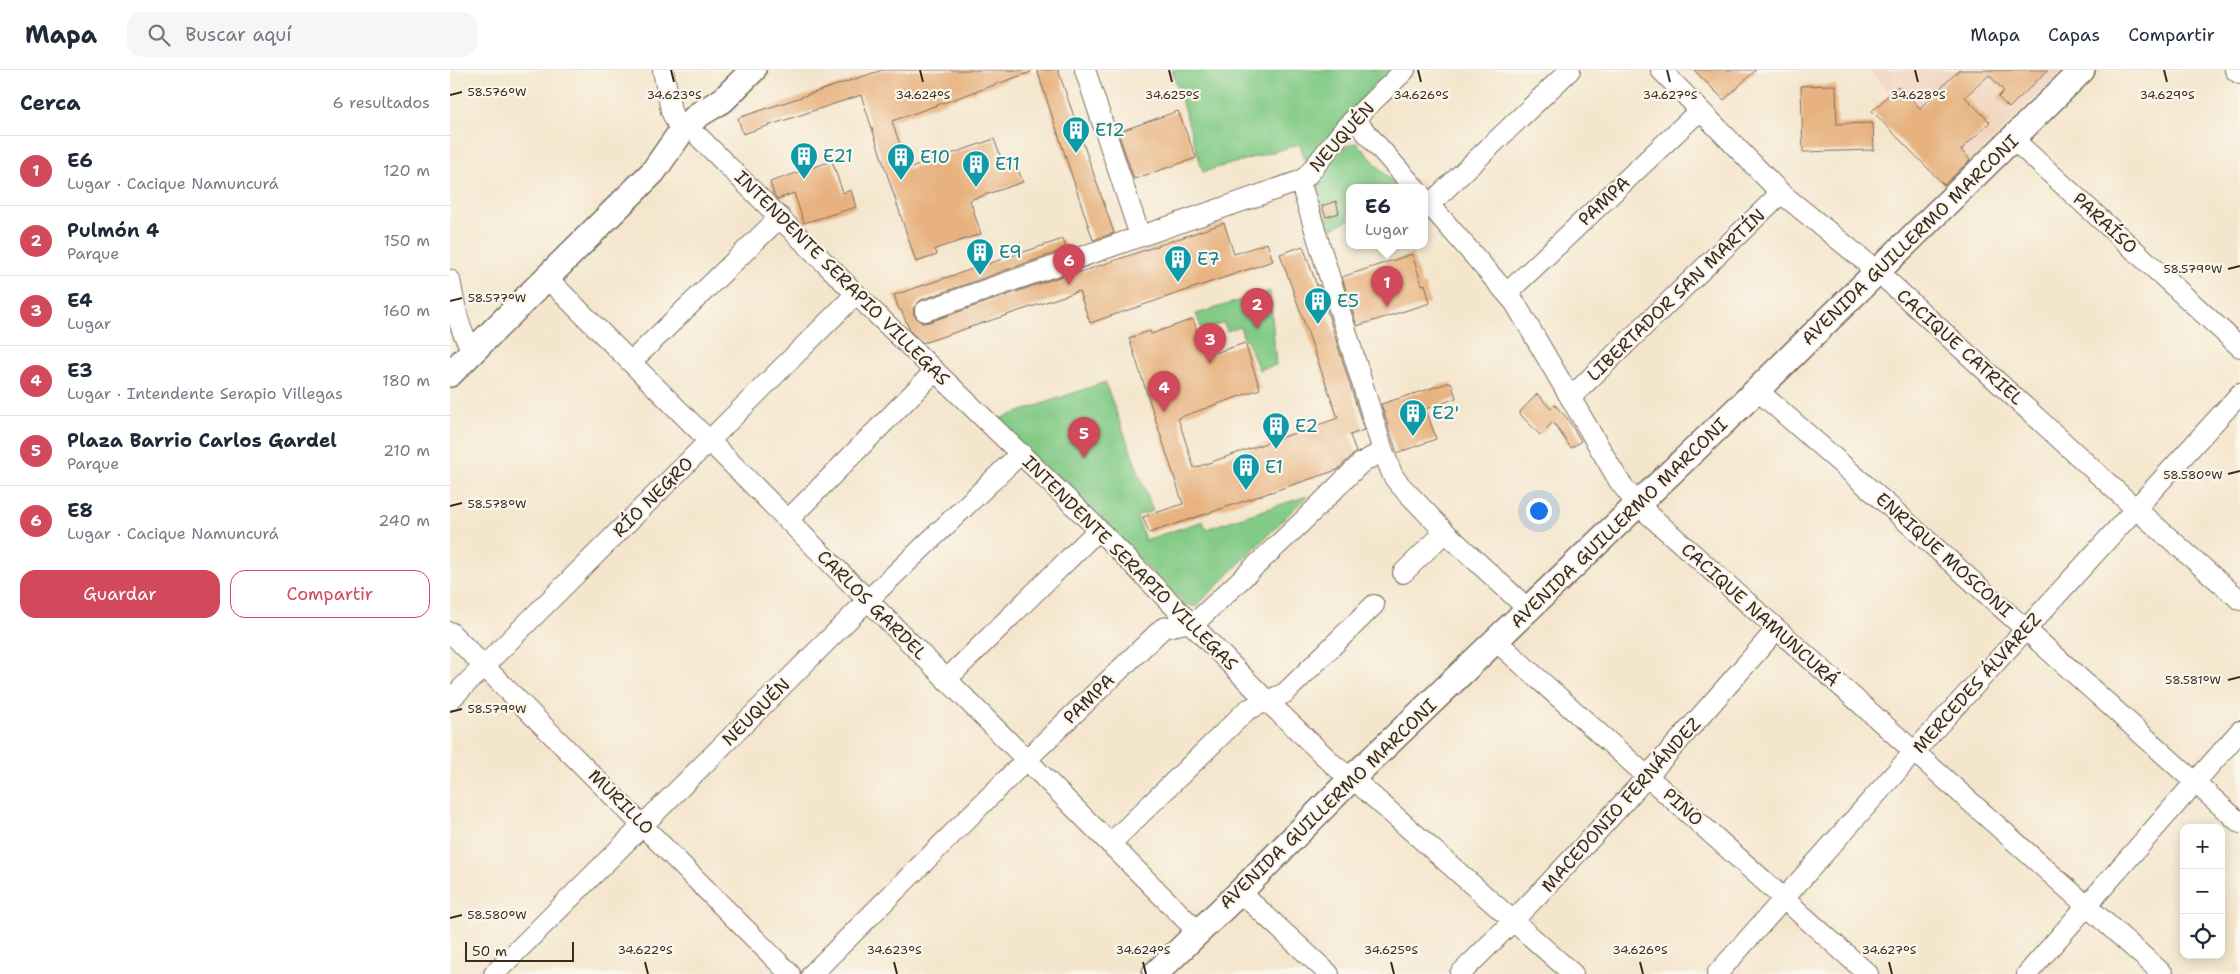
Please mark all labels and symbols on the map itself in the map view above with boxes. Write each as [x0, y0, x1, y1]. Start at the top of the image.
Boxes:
text: 58.576°W [468, 84, 526, 100]
text: 34.623°S [646, 87, 702, 103]
text: 34.624°S [895, 87, 951, 103]
text: 34.625°S [1145, 87, 1200, 103]
text: 34.626°S [1393, 87, 1449, 103]
text: 34.627°S [1643, 87, 1698, 103]
text: 34.628°S [1890, 87, 1946, 103]
text: 34.629°S [2139, 87, 2195, 103]
street label: NEUQUÉN [1304, 97, 1380, 177]
building icon: E12 [1061, 115, 1091, 154]
place label: E12 [1095, 118, 1125, 142]
street label: AVENIDA GUILLERMO MARCONI [1796, 129, 2024, 351]
building icon: E21 [789, 141, 819, 180]
building icon: E10 [886, 142, 916, 181]
place label: E21 [823, 144, 853, 168]
place label: E10 [920, 145, 950, 169]
building icon: E11 [961, 149, 991, 188]
place label: E11 [995, 152, 1020, 176]
street label: INTENDENTE SERAPIO VILLEGAS [729, 165, 955, 391]
street label: PAMPA [1573, 171, 1635, 231]
street label: PARAÍSO [2068, 187, 2142, 259]
street label: LIBERTADOR SAN MARTÍN [1582, 203, 1770, 387]
building icon: E9 [965, 237, 995, 276]
place label: E9 [999, 240, 1022, 264]
pin: 6 [1053, 244, 1085, 285]
building icon: E7 [1163, 244, 1193, 283]
place label: E7 [1197, 247, 1220, 271]
text: 58.579°W [2164, 261, 2222, 277]
pin: 1 [1371, 266, 1403, 307]
street label: CACIQUE CATRIEL [1891, 284, 2029, 410]
building icon: E5 [1303, 286, 1333, 325]
pin: 2 [1241, 288, 1273, 329]
place label: E5 [1337, 289, 1359, 313]
text: 58.577°W [468, 290, 526, 306]
pin: 3 [1194, 323, 1226, 364]
pin: 4 [1148, 371, 1180, 412]
building icon: E2' [1398, 398, 1428, 437]
place label: E2' [1432, 401, 1459, 425]
building icon: E2 [1261, 411, 1291, 450]
street label: AVENIDA GUILLERMO MARCONI [1505, 412, 1733, 634]
place label: E2 [1295, 414, 1318, 438]
pin: 5 [1068, 417, 1100, 458]
street label: INTENDENTE SERAPIO VILLEGAS [1017, 450, 1243, 676]
street label: RÍO NEGRO [608, 452, 698, 542]
building icon: E1 [1231, 452, 1261, 491]
place label: E1 [1265, 455, 1283, 479]
text: 58.580°W [2163, 467, 2223, 483]
street label: ENRIQUE MOSCONI [1870, 487, 2018, 623]
text: 58.578°W [468, 496, 526, 512]
your location [1526, 498, 1552, 524]
street label: CACIQUE NAMUNCURÁ [1676, 538, 1844, 692]
street label: CARLOS GARDEL [812, 545, 932, 665]
street label: MERCEDES ÁLVAREZ [1907, 607, 2047, 758]
street label: PAMPA [1058, 669, 1120, 729]
text: 58.581°W [2165, 672, 2221, 688]
street label: NEUQUÉN [717, 673, 795, 751]
street label: AVENIDA GUILLERMO MARCONI [1214, 693, 1442, 915]
text: 58.579°W [468, 701, 526, 717]
street label: MACEDONIO FERNÁNDEZ [1536, 713, 1706, 897]
street label: MURILLO [583, 764, 659, 840]
street label: PINO [1658, 783, 1708, 831]
text: 58.580°W [467, 907, 527, 923]
scale bar [465, 939, 574, 962]
text: 34.622°S [617, 942, 673, 958]
text: 34.623°S [866, 942, 922, 958]
text: 34.624°S [1115, 942, 1171, 958]
text: 34.625°S [1364, 942, 1419, 958]
text: 34.626°S [1612, 942, 1668, 958]
text: 34.627°S [1862, 942, 1917, 958]

